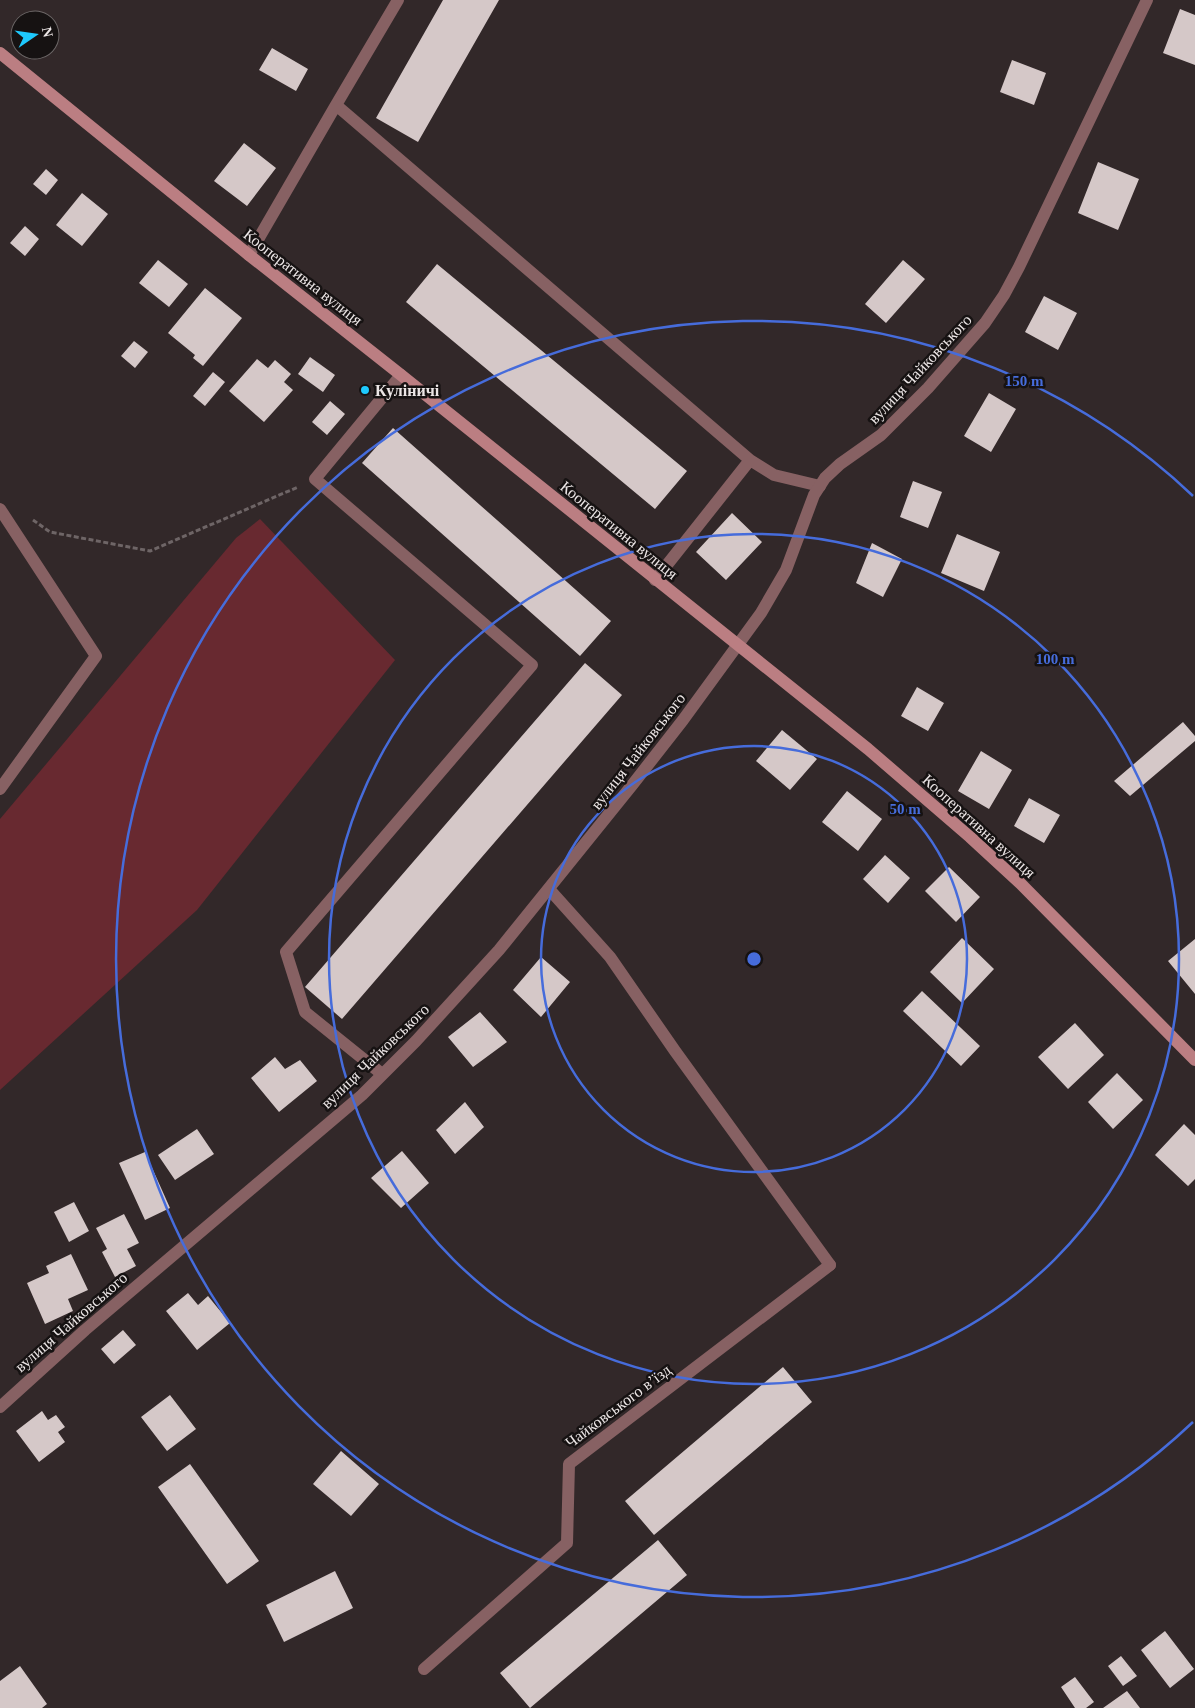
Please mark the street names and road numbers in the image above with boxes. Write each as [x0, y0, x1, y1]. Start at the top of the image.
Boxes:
street label: Кооперативна вулиця [240, 225, 366, 330]
street label: вулиця Чайковського [865, 311, 976, 428]
street label: Кооперативна вулиця [556, 478, 681, 584]
street label: вулиця Чайковського [587, 690, 689, 813]
street label: Кооперативна вулиця [918, 771, 1039, 882]
street label: вулиця Чайковського [318, 1000, 433, 1112]
street label: вулиця Чайковського [12, 1269, 131, 1376]
street label: Чайковського в’їзд [562, 1361, 675, 1452]

